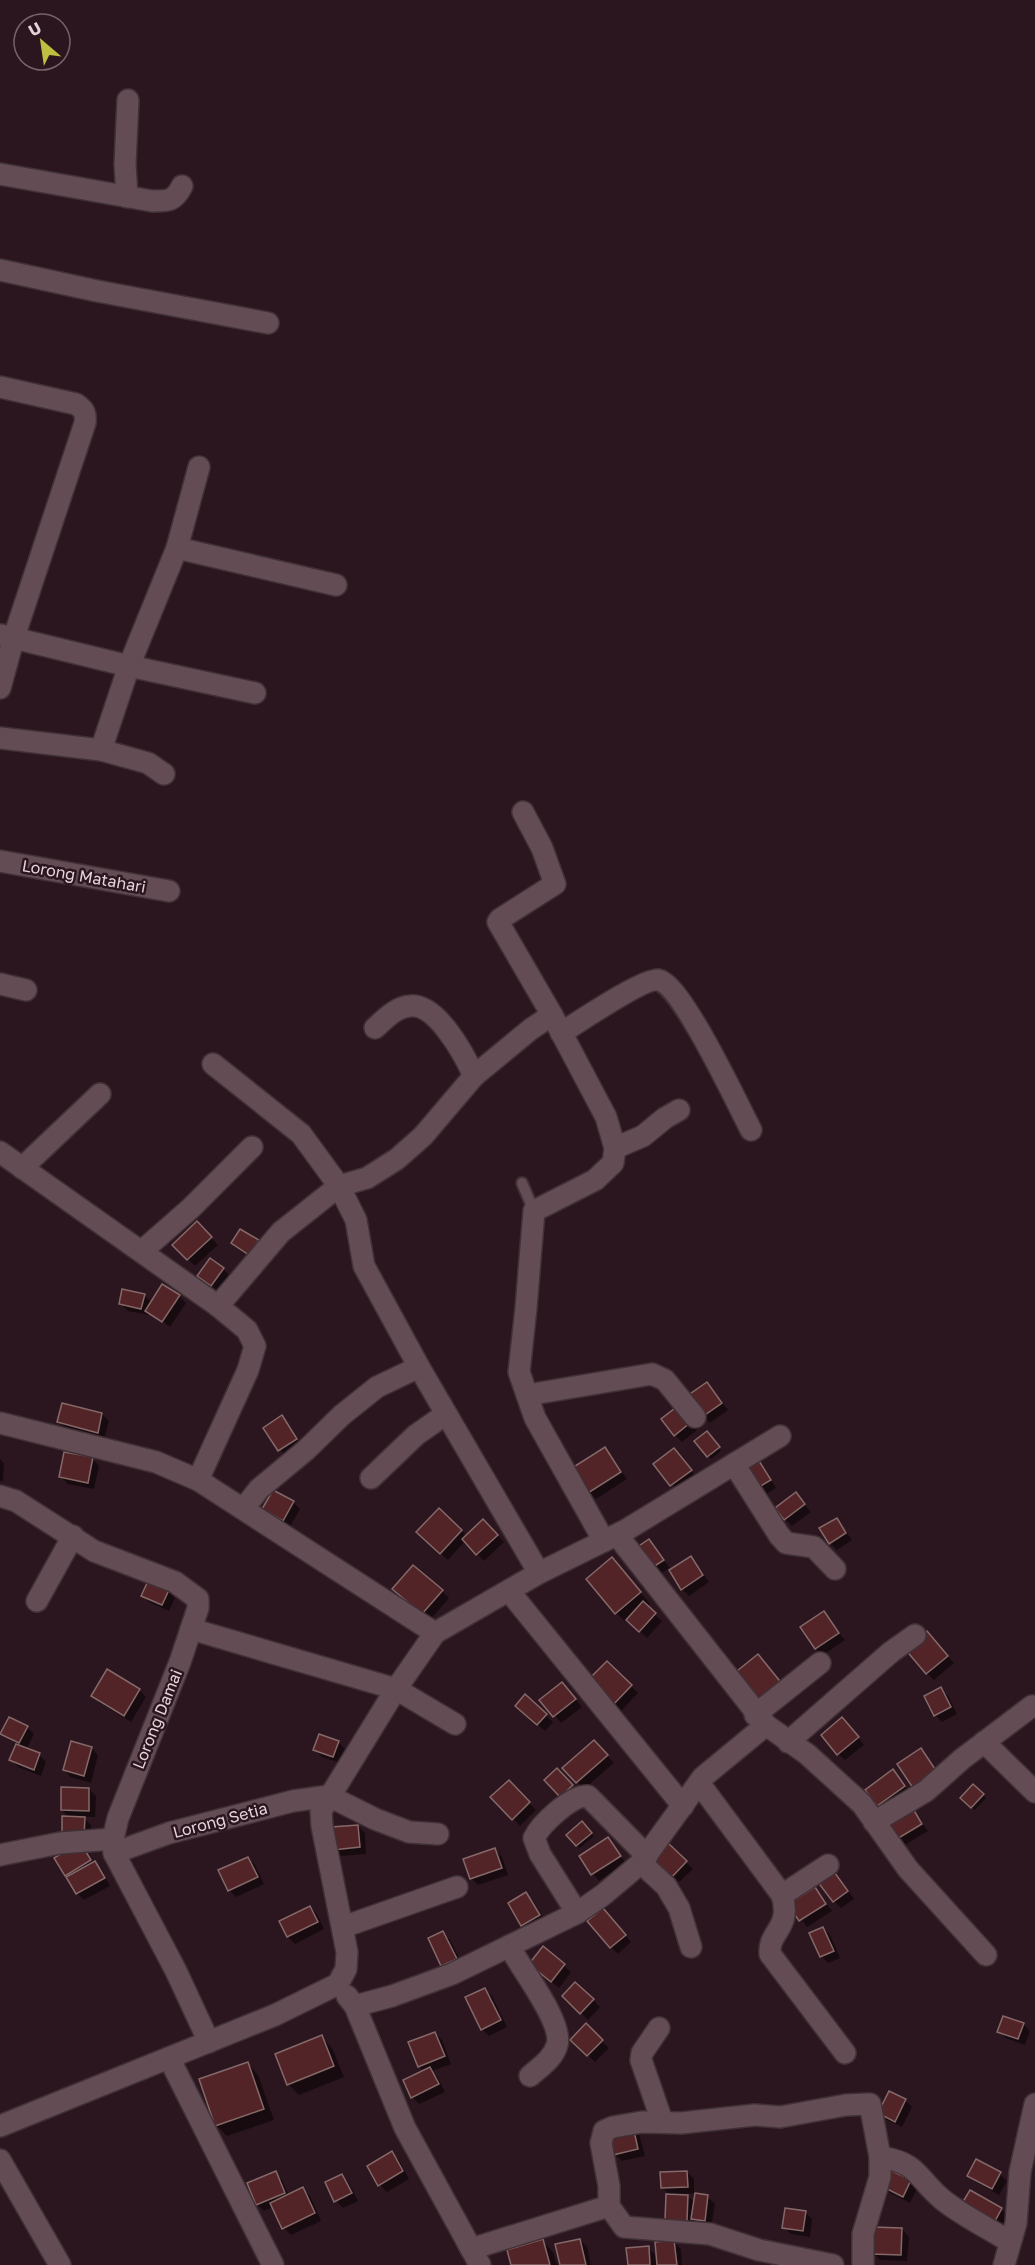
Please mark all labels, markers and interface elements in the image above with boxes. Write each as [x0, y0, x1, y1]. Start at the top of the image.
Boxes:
north arrow [12, 12, 72, 72]
text: U [25, 17, 45, 40]
street label: Lorong Matahari [21, 855, 147, 897]
street label: Lorong Damai [128, 1666, 186, 1772]
street label: Lorong Setia [170, 1798, 270, 1842]

